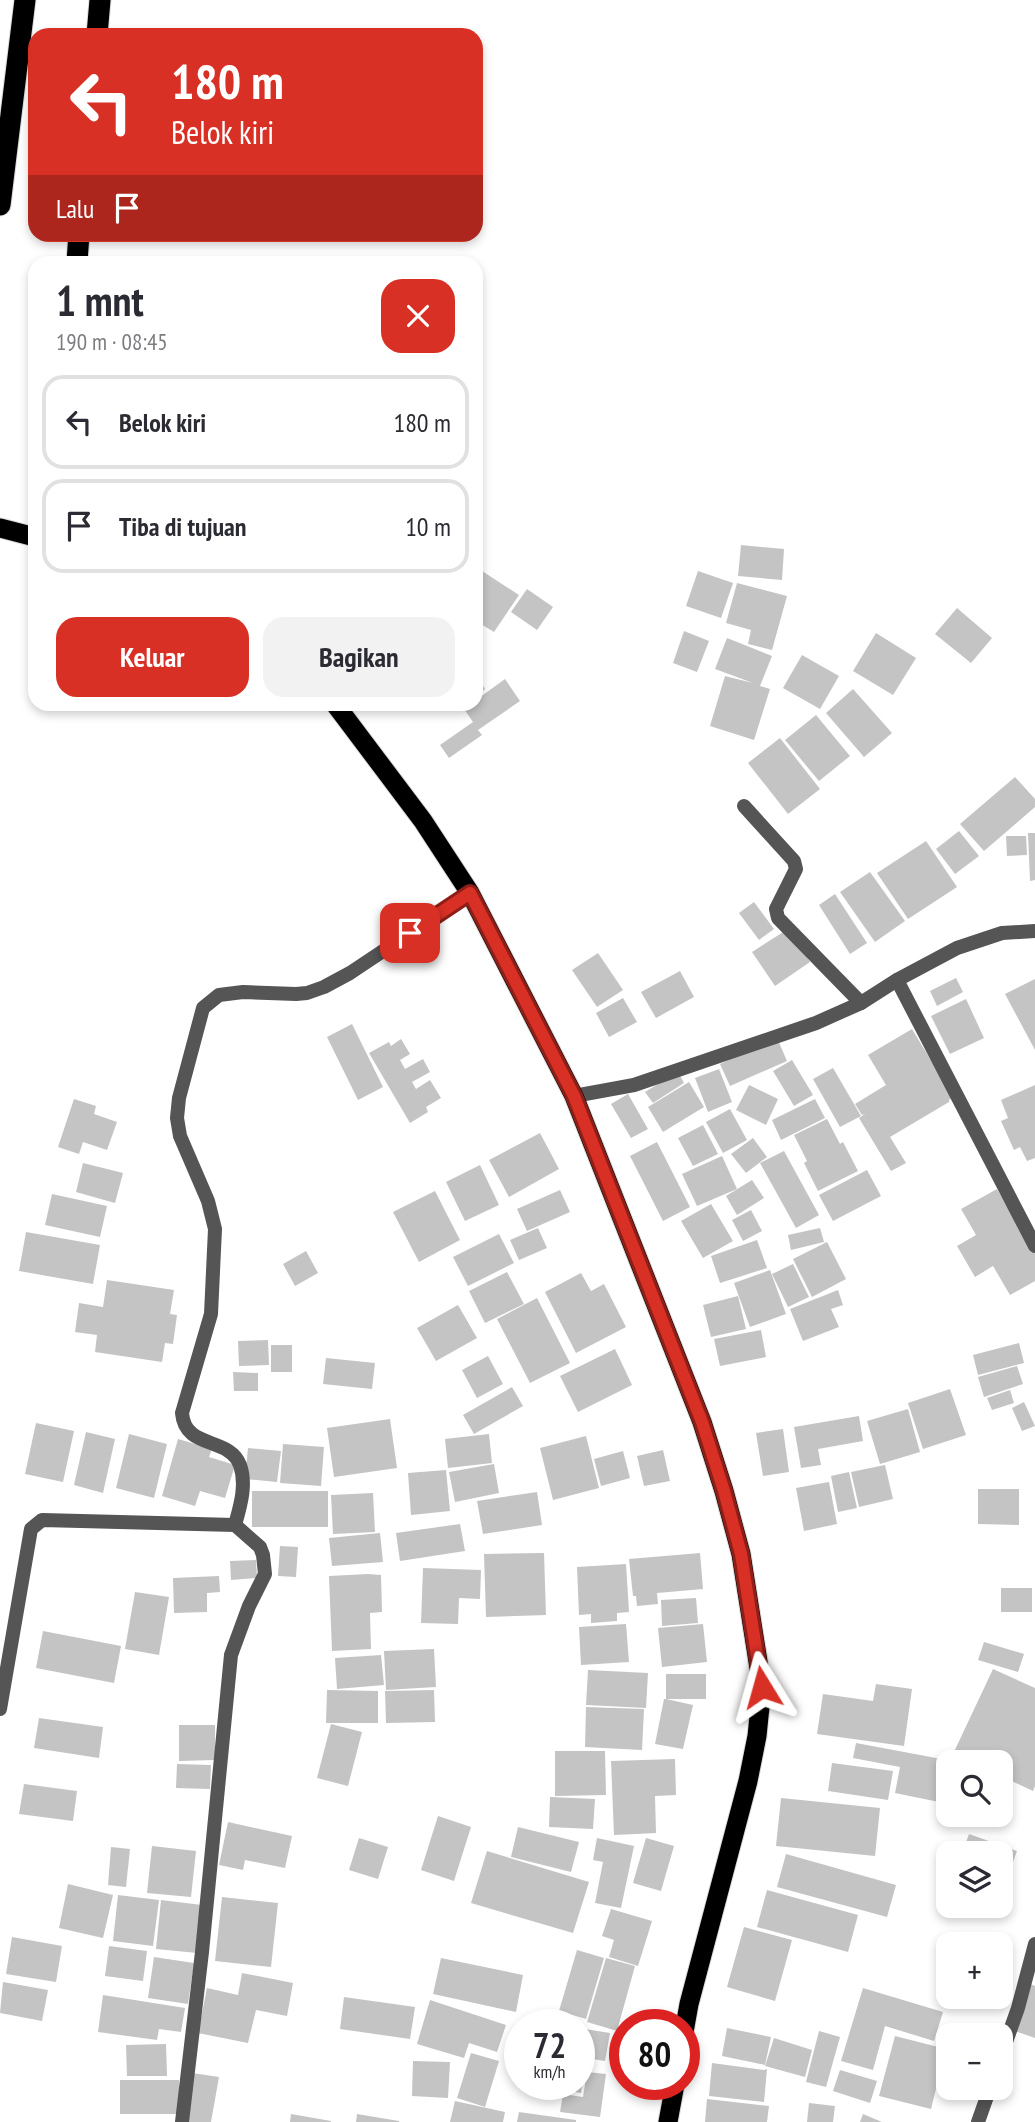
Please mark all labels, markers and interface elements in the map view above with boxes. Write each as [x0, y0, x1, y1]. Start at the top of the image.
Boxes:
text: 180 m [171, 49, 284, 113]
icon: left [56, 56, 147, 147]
text: Belok kiri [171, 111, 274, 153]
icon: arrive [108, 189, 146, 227]
text: Lalu [56, 192, 94, 225]
text: 1 mnt [56, 273, 144, 328]
button: close [381, 279, 455, 353]
text: 190 m · 08:45 [56, 327, 168, 356]
icon: left [60, 403, 98, 441]
text: Belok kiri [119, 406, 206, 439]
text: 180 m [393, 406, 451, 439]
icon: arrive [60, 507, 98, 545]
text: Tiba di tujuan [119, 510, 247, 543]
text: 10 m [405, 510, 451, 543]
button: Keluar [56, 617, 249, 697]
button: Bagikan [263, 617, 455, 697]
pin [380, 903, 440, 963]
icon: arrive [391, 914, 429, 952]
position arrow [725, 1650, 799, 1724]
map controls [936, 1750, 1013, 2100]
button: search [936, 1750, 1013, 1827]
button: layers [936, 1841, 1013, 1918]
button: + [936, 1932, 1013, 2009]
speed limit sign: 80 [609, 2009, 700, 2100]
text: 72 [533, 2022, 566, 2068]
button: − [936, 2023, 1013, 2100]
text: km/h [534, 2060, 565, 2083]

